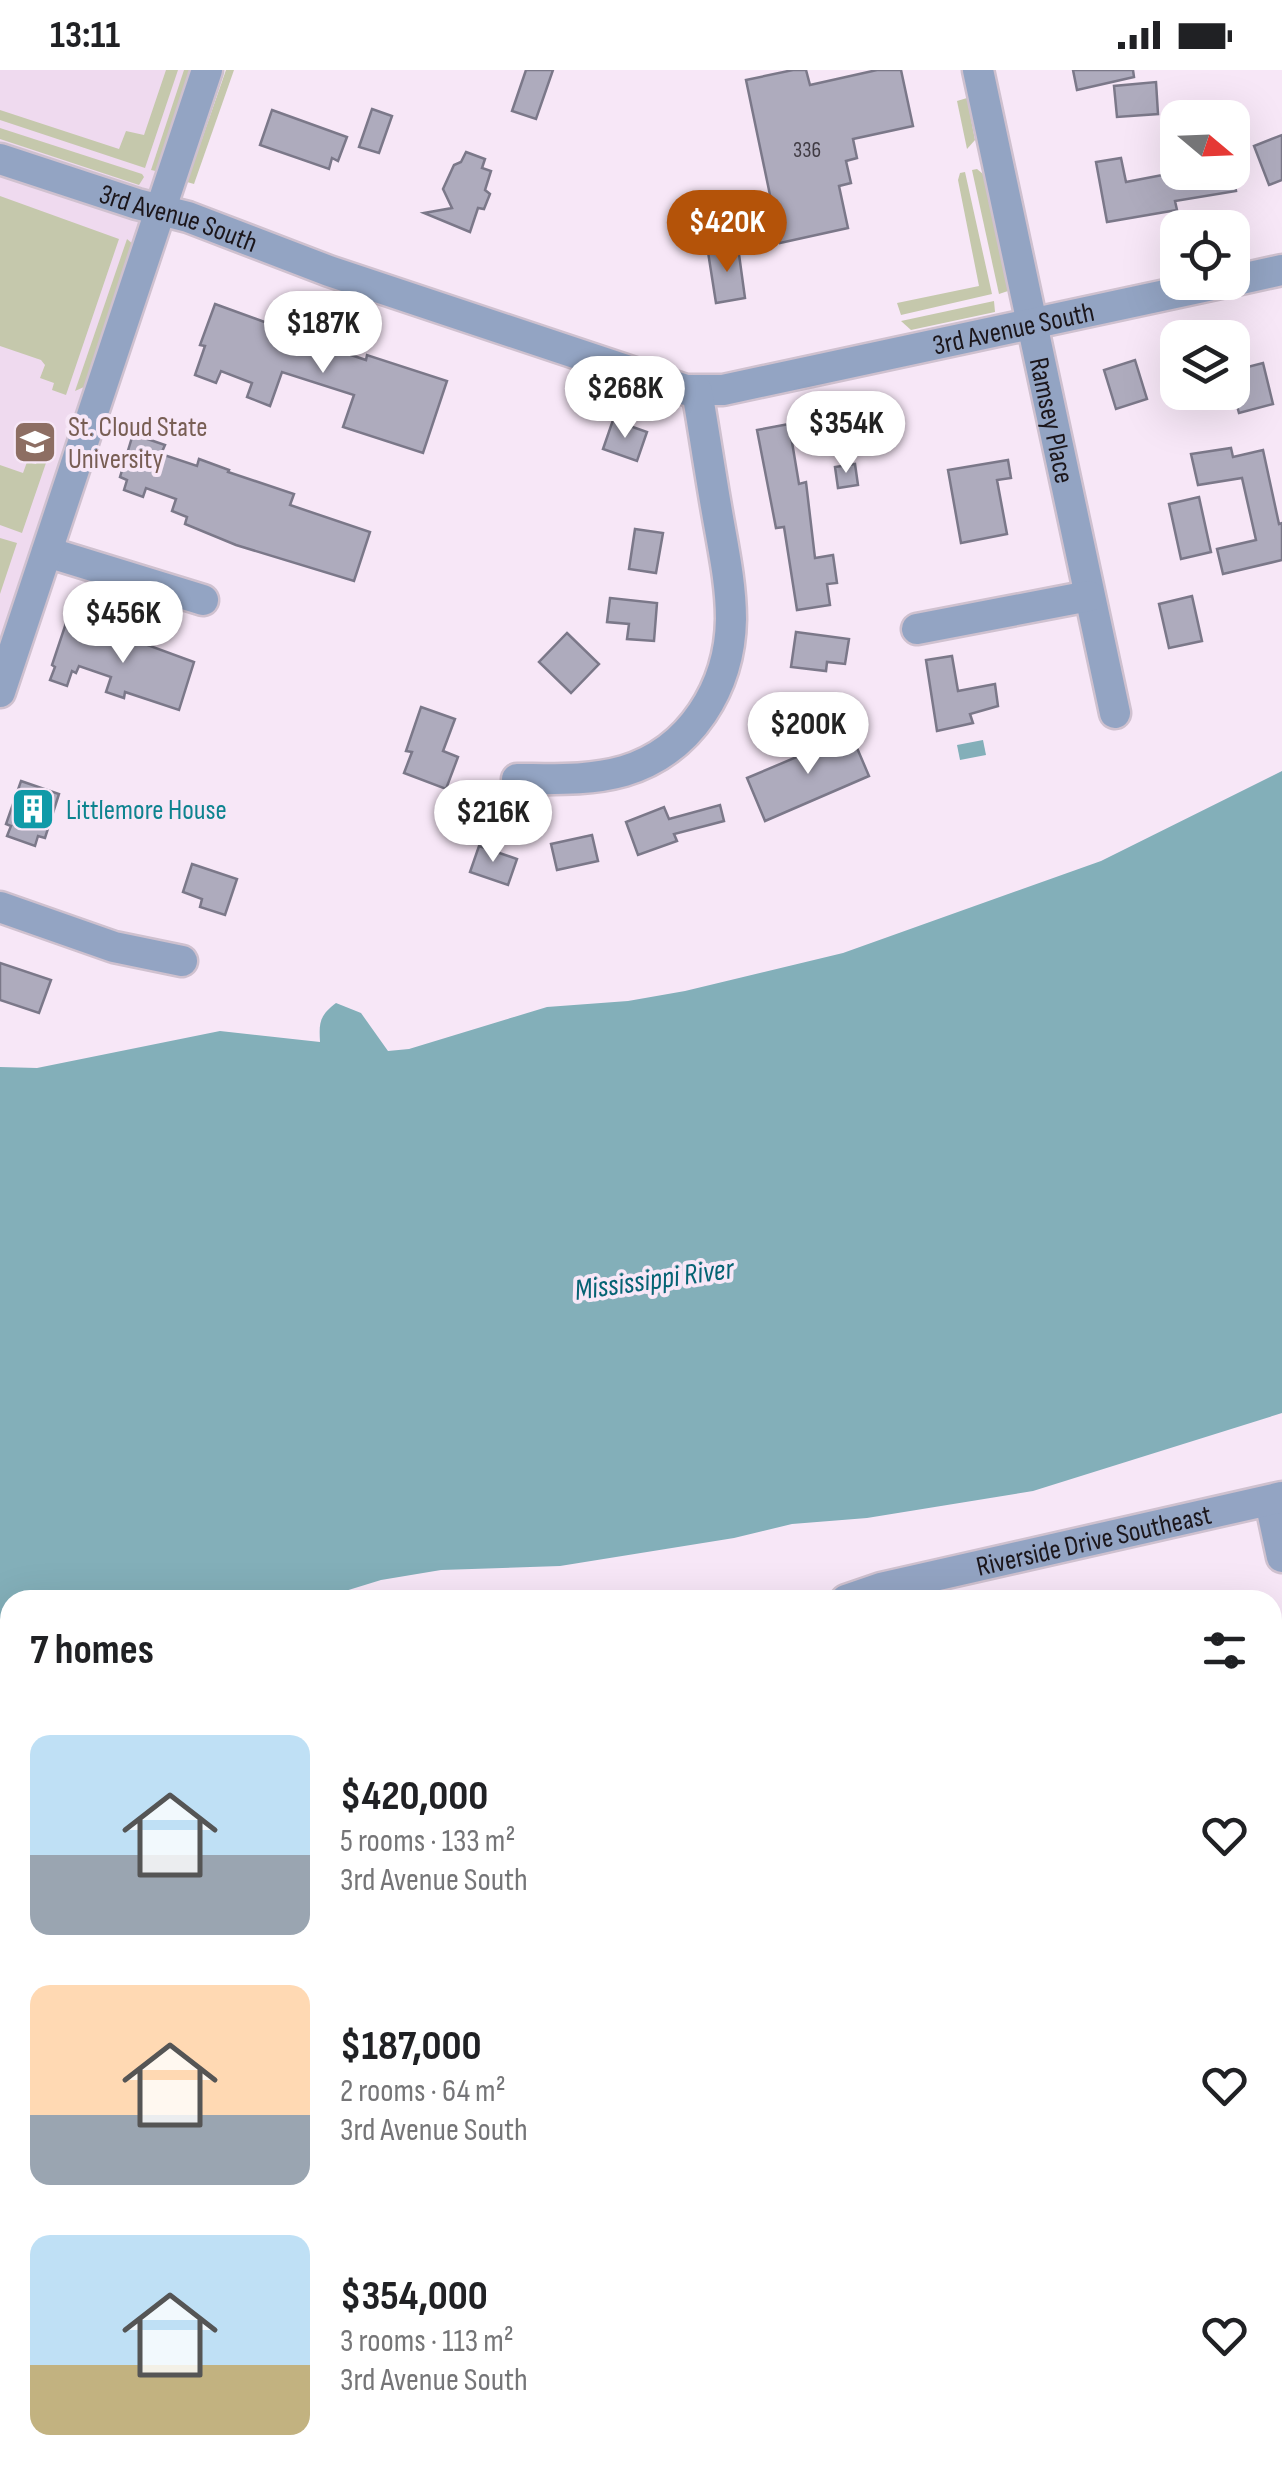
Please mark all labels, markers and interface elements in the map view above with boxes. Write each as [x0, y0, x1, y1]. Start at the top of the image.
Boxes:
text: 13:11 [50, 13, 120, 58]
north arrow [1160, 100, 1250, 190]
map controls [1160, 100, 1250, 410]
house number: 336 [793, 137, 821, 164]
street label: 3rd Avenue South [95, 178, 262, 260]
pin: $420K [657, 190, 797, 275]
text: $420K [689, 203, 765, 242]
button: locate [1160, 210, 1250, 300]
pin: $187K [253, 291, 393, 376]
street label: 3rd Avenue South [930, 296, 1097, 363]
text: $187K [286, 304, 360, 343]
button: layers [1160, 320, 1250, 410]
street label: Ramsey Place [1022, 354, 1081, 486]
pin: $268K [555, 356, 695, 441]
text: $268K [587, 369, 663, 408]
pin: $354K [776, 391, 916, 476]
text: $354K [808, 404, 884, 443]
place label: St. Cloud State University [68, 411, 208, 476]
school or university icon: St. Cloud State University [12, 419, 58, 465]
pin: $456K [53, 581, 193, 666]
text: $456K [85, 594, 161, 633]
pin: $200K [738, 692, 878, 777]
text: $200K [770, 705, 846, 744]
pin: $216K [423, 780, 563, 865]
building icon: Littlemore House [10, 786, 56, 832]
text: $216K [456, 793, 530, 832]
place label: Littlemore House [66, 794, 227, 827]
water label: Mississippi River [572, 1251, 738, 1309]
street label: Riverside Drive Southeast [973, 1499, 1215, 1584]
icon: filters [1197, 1623, 1252, 1678]
text: 7 homes [30, 1625, 154, 1676]
text: $420,000 [340, 1771, 488, 1822]
icon: home [110, 1775, 230, 1895]
icon: heart [1197, 1808, 1252, 1863]
text: 5 rooms · 133 m² [340, 1822, 515, 1861]
text: 3rd Avenue South [340, 1861, 528, 1900]
text: $187,000 [340, 2021, 481, 2072]
icon: home [110, 2025, 230, 2145]
icon: heart [1197, 2058, 1252, 2113]
text: 2 rooms · 64 m² [340, 2072, 506, 2111]
text: 3rd Avenue South [340, 2111, 528, 2150]
text: $354,000 [340, 2271, 488, 2322]
icon: home [110, 2275, 230, 2395]
icon: heart [1197, 2308, 1252, 2363]
text: 3 rooms · 113 m² [340, 2322, 514, 2361]
text: 3rd Avenue South [340, 2361, 528, 2400]

